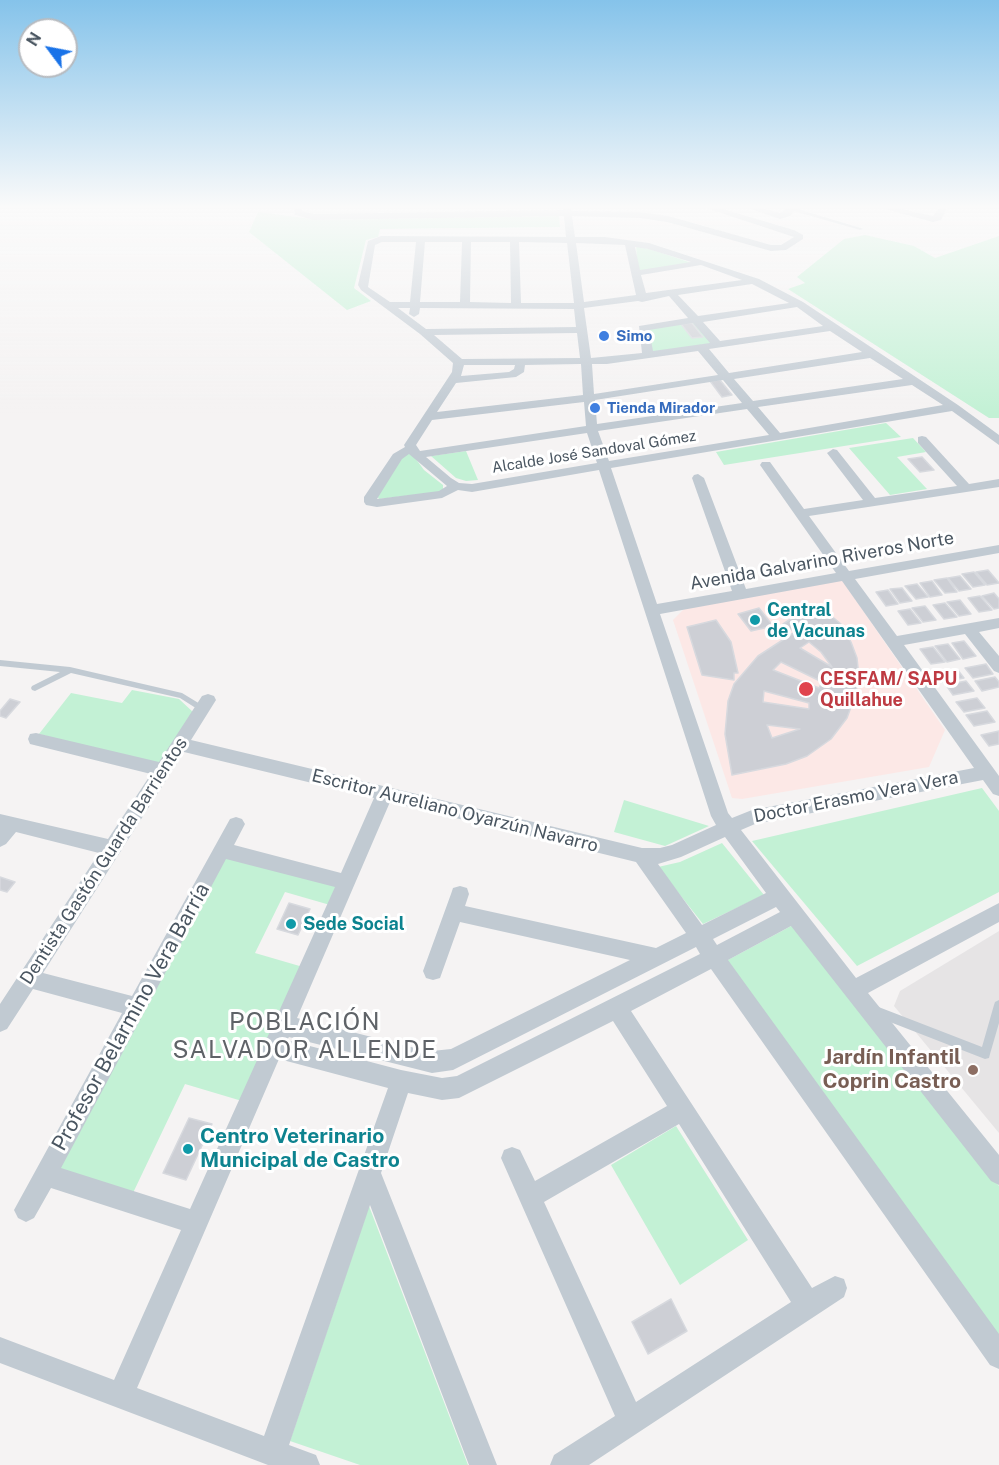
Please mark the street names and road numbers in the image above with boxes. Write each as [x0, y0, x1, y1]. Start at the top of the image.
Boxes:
street label: Alcalde José Sandoval Gómez [491, 427, 697, 477]
street label: Avenida Galvarino Riveros Norte [688, 527, 956, 595]
street label: Dentista Gastón Guarda Barrientos [16, 733, 192, 989]
street label: Escritor Aureliano Oyarzún Navarro [310, 765, 600, 857]
street label: Doctor Erasmo Vera Vera [752, 767, 960, 827]
street label: Profesor Belarmino Vera Barría [47, 879, 215, 1155]

